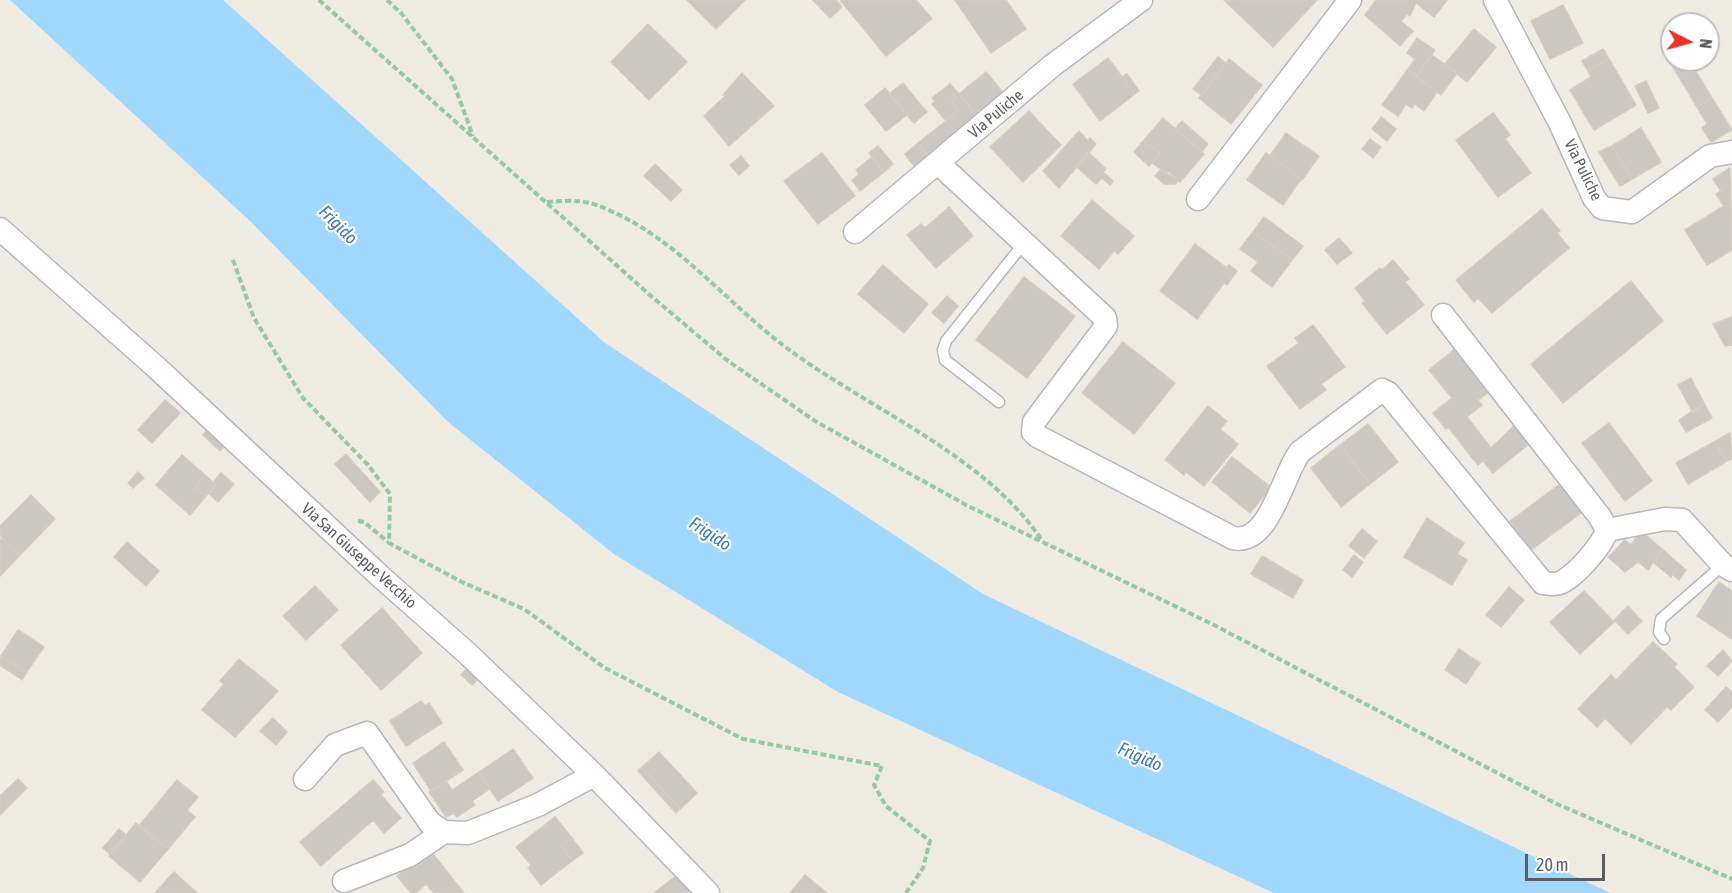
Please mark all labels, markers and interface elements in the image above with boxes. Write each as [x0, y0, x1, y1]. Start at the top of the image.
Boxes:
north arrow [1660, 12, 1720, 72]
text: N [1696, 38, 1715, 49]
street label: Via Puliche [965, 86, 1027, 142]
street label: Via Puliche [1560, 136, 1606, 204]
water label: Frigido [314, 201, 362, 249]
street label: Via San Giuseppe Vecchio [298, 499, 420, 613]
water label: Frigido [685, 512, 735, 556]
water label: Frigido [1115, 738, 1165, 776]
scale bar [1528, 842, 1608, 880]
text: 20 m [1536, 854, 1568, 875]

